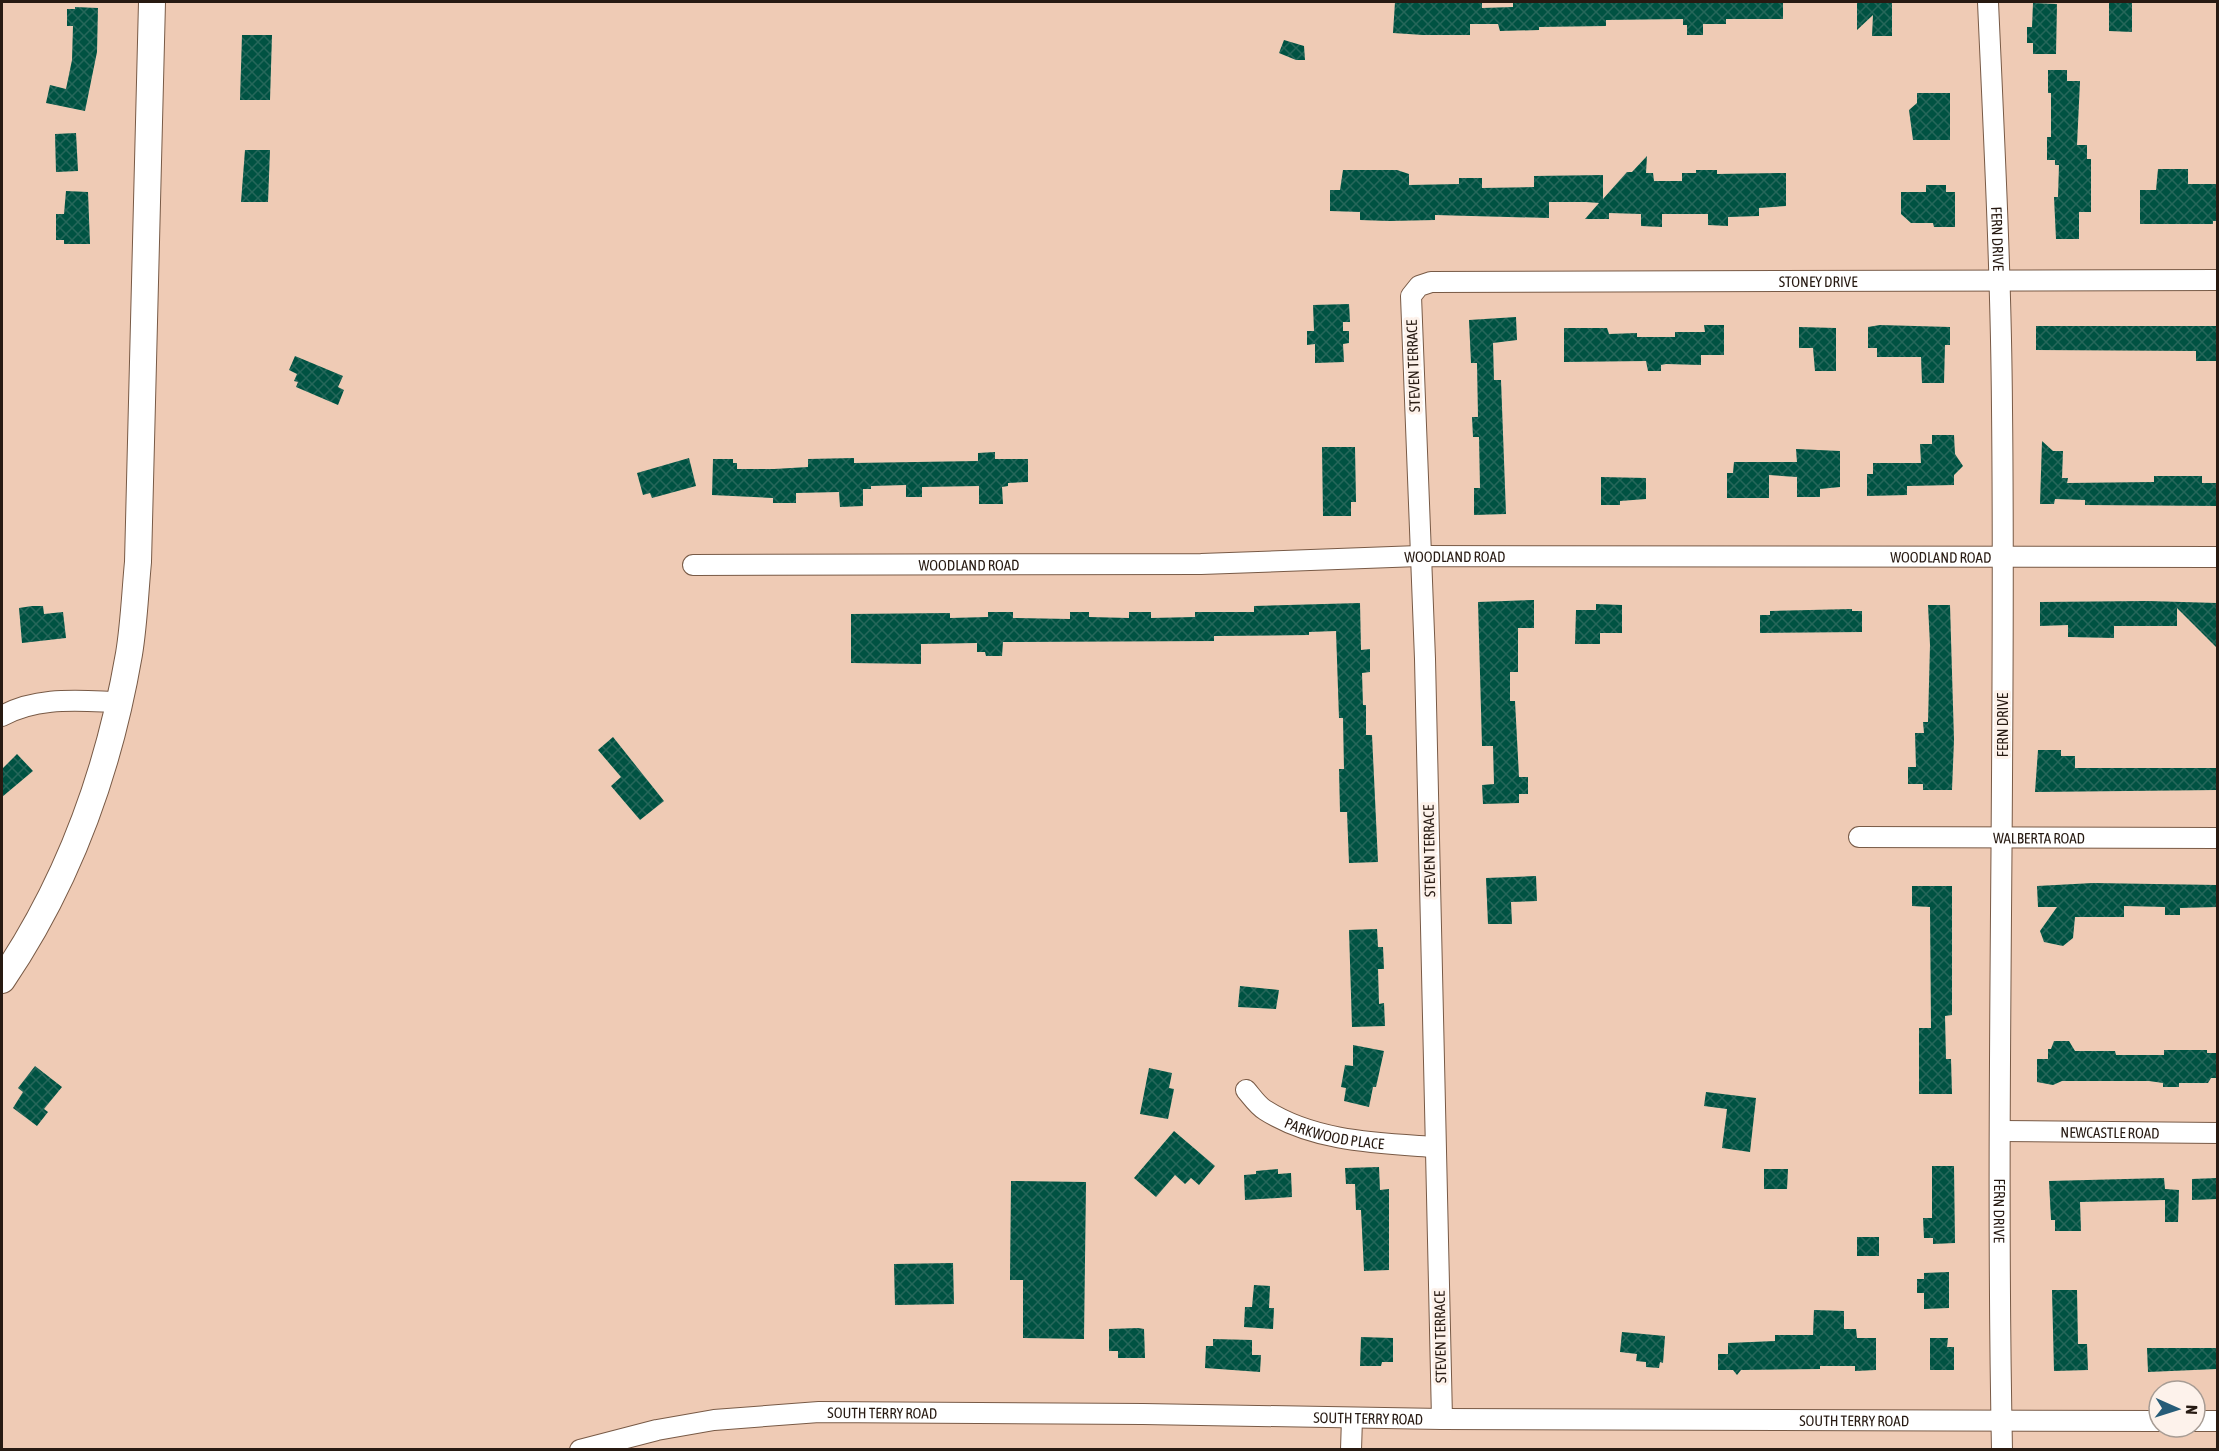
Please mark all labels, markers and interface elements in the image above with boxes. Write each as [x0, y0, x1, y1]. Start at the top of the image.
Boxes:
street label: FERN DRIVE [1988, 206, 2008, 272]
street label: STONEY DRIVE [1779, 272, 1858, 290]
street label: STEVEN TERRACE [1403, 319, 1423, 412]
street label: WOODLAND ROAD [1404, 547, 1505, 565]
street label: WOODLAND ROAD [1890, 548, 1991, 565]
street label: WOODLAND ROAD [918, 556, 1020, 573]
street label: FERN DRIVE [1994, 692, 2011, 757]
street label: STEVEN TERRACE [1420, 804, 1438, 897]
street label: WALBERTA ROAD [1993, 829, 2085, 846]
street label: PARKWOOD PLACE [1282, 1113, 1386, 1152]
street label: NEWCASTLE ROAD [2060, 1123, 2160, 1141]
street label: FERN DRIVE [1991, 1179, 2008, 1244]
street label: STEVEN TERRACE [1431, 1290, 1449, 1383]
north arrow [2147, 1379, 2207, 1439]
street label: SOUTH TERRY ROAD [827, 1404, 937, 1421]
text: N [2183, 1405, 2201, 1415]
street label: SOUTH TERRY ROAD [1313, 1408, 1423, 1427]
street label: SOUTH TERRY ROAD [1799, 1411, 1909, 1429]

